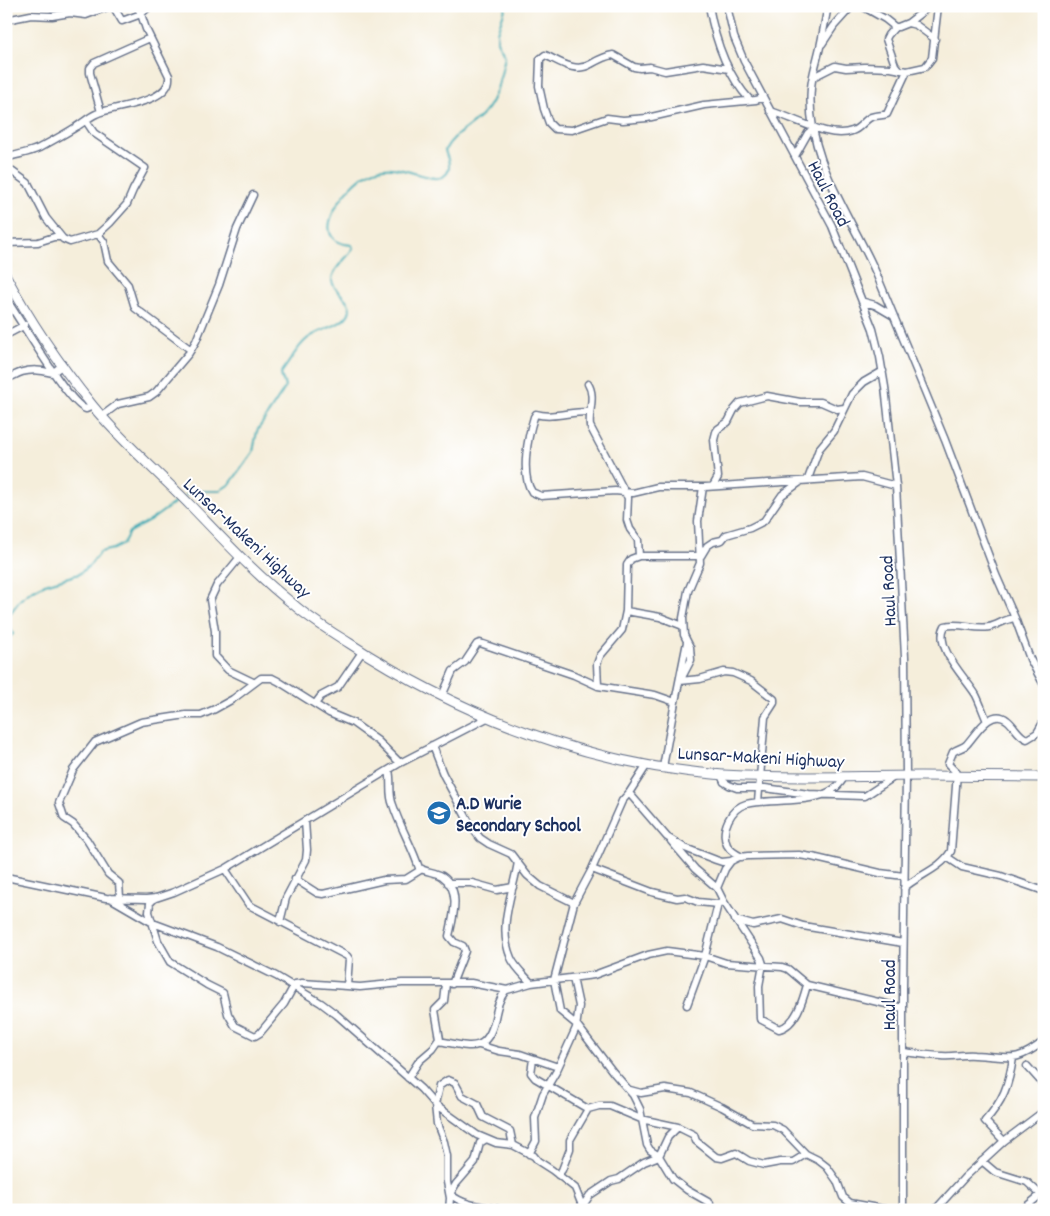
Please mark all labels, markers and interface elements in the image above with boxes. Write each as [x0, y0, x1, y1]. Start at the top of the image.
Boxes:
street label: Haul Road [799, 157, 855, 232]
street label: Lunsar-Makeni Highway [175, 473, 316, 607]
street label: Haul Road [875, 555, 906, 627]
street label: Lunsar-Makeni Highway [677, 742, 845, 777]
place label: A.D Wurie Secondary School [456, 792, 581, 841]
school or university icon: A.D Wurie Secondary School [426, 800, 452, 826]
street label: Haul Road [878, 959, 905, 1031]

